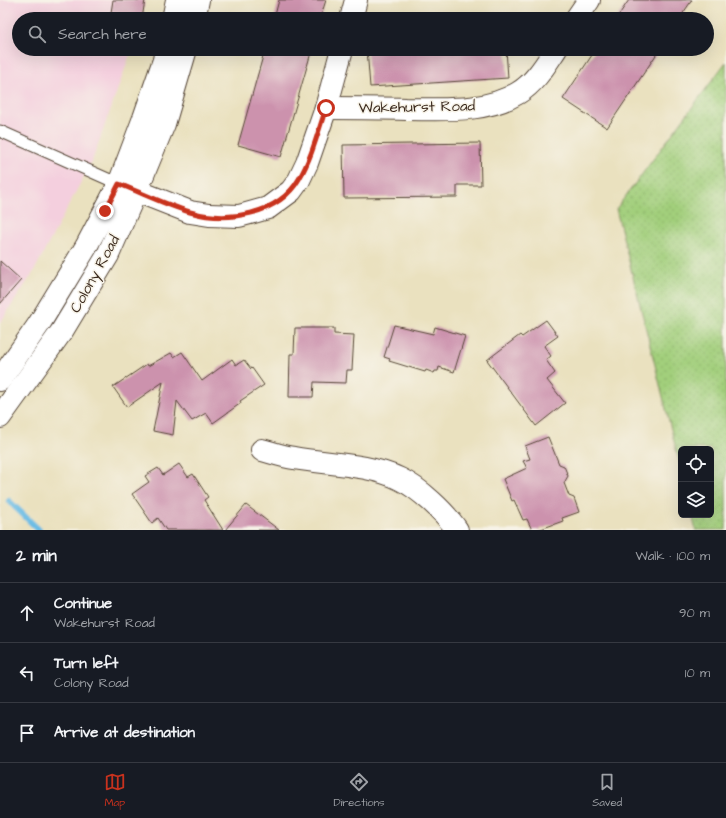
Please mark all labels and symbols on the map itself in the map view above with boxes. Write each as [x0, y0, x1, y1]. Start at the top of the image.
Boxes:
street label: Wakehurst Road [359, 95, 476, 119]
route start [317, 99, 335, 117]
route end [96, 202, 114, 220]
street label: Colony Road [65, 231, 126, 317]

